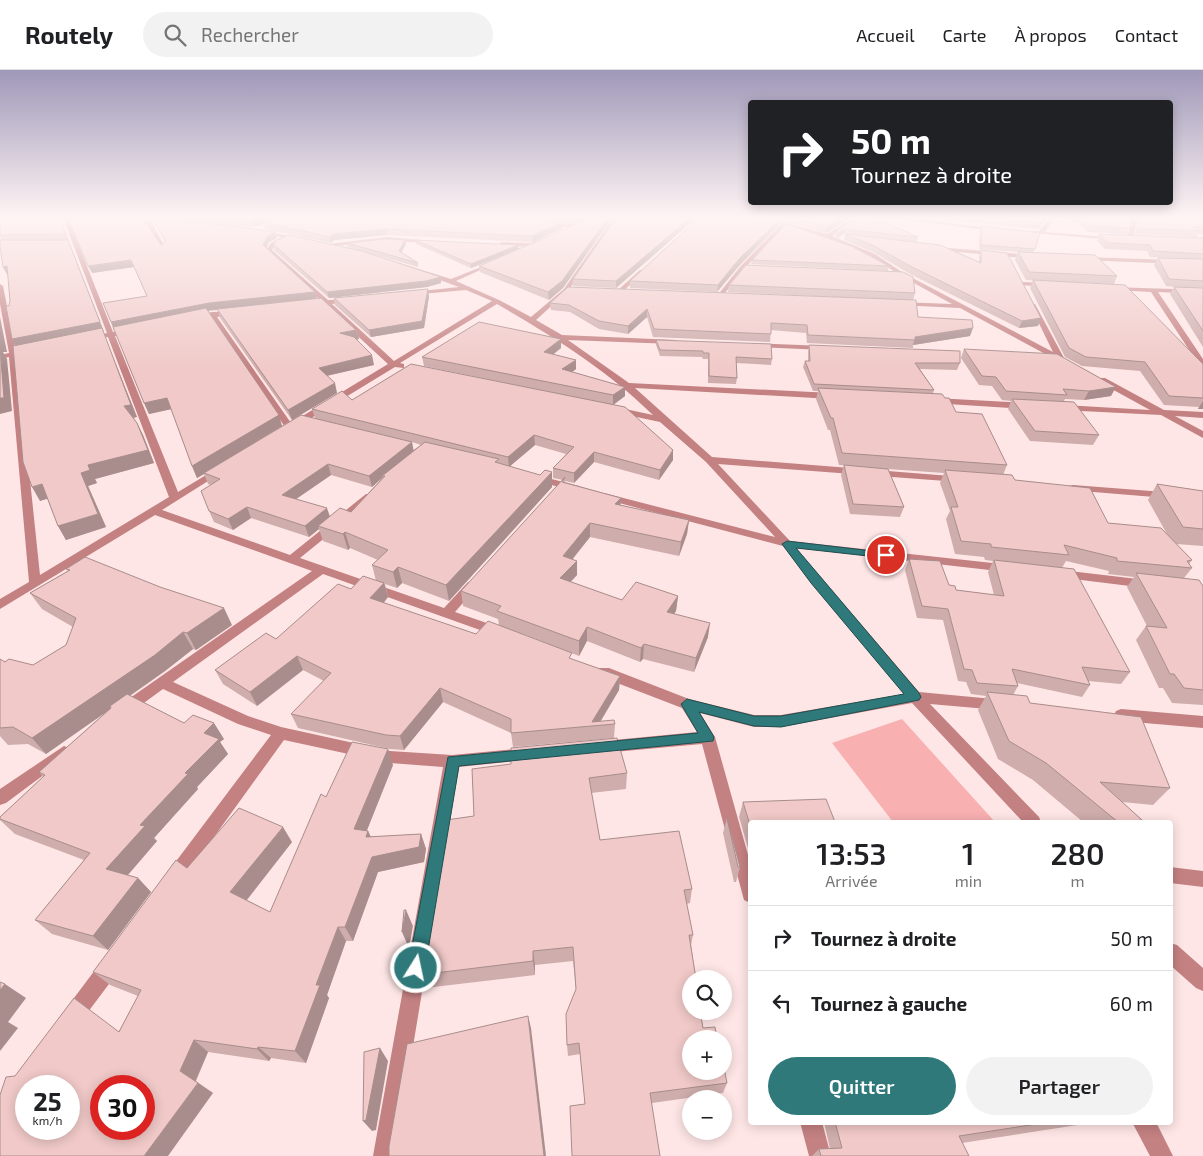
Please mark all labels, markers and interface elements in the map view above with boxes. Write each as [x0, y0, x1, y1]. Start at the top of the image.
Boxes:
search box [143, 12, 493, 57]
text: Routely [25, 20, 113, 49]
icon: search [161, 21, 189, 49]
text: Rechercher [201, 23, 299, 46]
text: Accueil [856, 24, 915, 46]
text: Carte [943, 24, 986, 46]
text: À propos [1014, 24, 1087, 46]
text: Contact [1115, 24, 1178, 46]
text: 50 m [851, 119, 931, 161]
icon: right [768, 120, 833, 185]
text: Tournez à droite [851, 161, 1012, 187]
pin [865, 534, 907, 576]
icon: arrive [872, 541, 900, 569]
text: 13:53 [816, 835, 886, 871]
text: 1 [962, 835, 975, 871]
text: 280 [1050, 835, 1105, 871]
text: Arrivée [825, 871, 878, 890]
text: min [955, 871, 982, 890]
text: m [1070, 871, 1085, 890]
icon: right [768, 924, 796, 952]
text: Tournez à droite [811, 927, 957, 950]
text: 50 m [1110, 927, 1153, 950]
position arrow [389, 941, 441, 993]
map controls [682, 970, 732, 1140]
button: search [682, 970, 732, 1020]
icon: left [768, 989, 796, 1017]
text: Tournez à gauche [811, 992, 967, 1015]
text: 60 m [1110, 992, 1153, 1015]
button: + [682, 1030, 732, 1080]
button: Quitter [768, 1057, 956, 1115]
button: Partager [966, 1057, 1153, 1115]
speed limit sign: 30 [90, 1075, 155, 1140]
text: 25 [33, 1086, 62, 1116]
button: − [682, 1090, 732, 1140]
text: km/h [33, 1113, 62, 1127]

